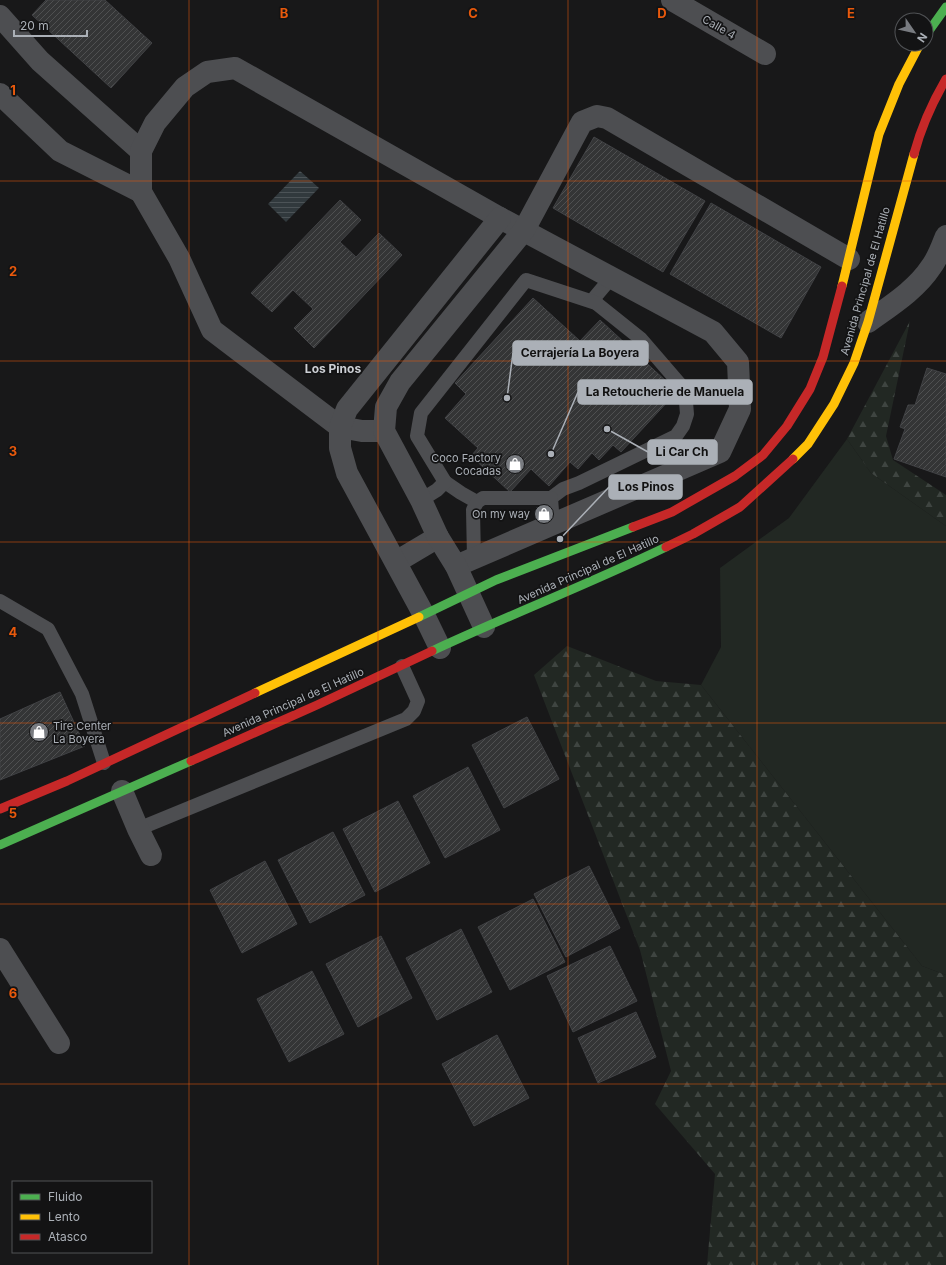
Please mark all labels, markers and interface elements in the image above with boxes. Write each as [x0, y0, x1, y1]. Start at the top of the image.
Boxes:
text: B [280, 5, 289, 21]
text: C [468, 5, 478, 21]
text: D [657, 5, 667, 21]
text: E [847, 5, 855, 21]
scale bar [14, 12, 87, 38]
street label: Calle 4 [700, 12, 738, 42]
north arrow [894, 12, 934, 52]
text: 20 m [20, 18, 49, 33]
text: N [914, 30, 930, 45]
text: 1 [10, 82, 16, 98]
street label: Avenida Principal de El Hatillo [837, 205, 893, 357]
text: 2 [9, 263, 17, 279]
callout: Cerrajería La Boyera [513, 341, 648, 365]
text: Cerrajería La Boyera [521, 345, 639, 360]
district label: Los Pinos [305, 361, 361, 376]
callout: La Retoucherie de Manuela [578, 380, 752, 404]
text: La Retoucherie de Manuela [586, 384, 744, 399]
callout: Li Car Ch [648, 440, 717, 464]
text: 3 [9, 443, 17, 459]
text: Li Car Ch [656, 444, 708, 459]
place label: Coco Factory Cocadas [431, 451, 501, 478]
shop icon: Coco Factory Cocadas [504, 453, 526, 475]
callout: Los Pinos [609, 475, 682, 499]
text: Los Pinos [618, 479, 674, 494]
shop icon: On my way [533, 503, 555, 525]
place label: On my way [472, 507, 530, 521]
street label: Avenida Principal de El Hatillo [515, 531, 661, 607]
text: 4 [9, 624, 18, 640]
street label: Avenida Principal de El Hatillo [220, 664, 366, 740]
place label: Tire Center La Boyera [53, 719, 111, 746]
shop icon: Tire Center La Boyera [28, 721, 50, 743]
text: 5 [9, 805, 17, 821]
text: 6 [9, 985, 17, 1001]
legend [12, 1181, 152, 1253]
text: Fluido [48, 1189, 83, 1204]
text: Lento [48, 1209, 80, 1224]
text: Atasco [48, 1229, 87, 1244]

